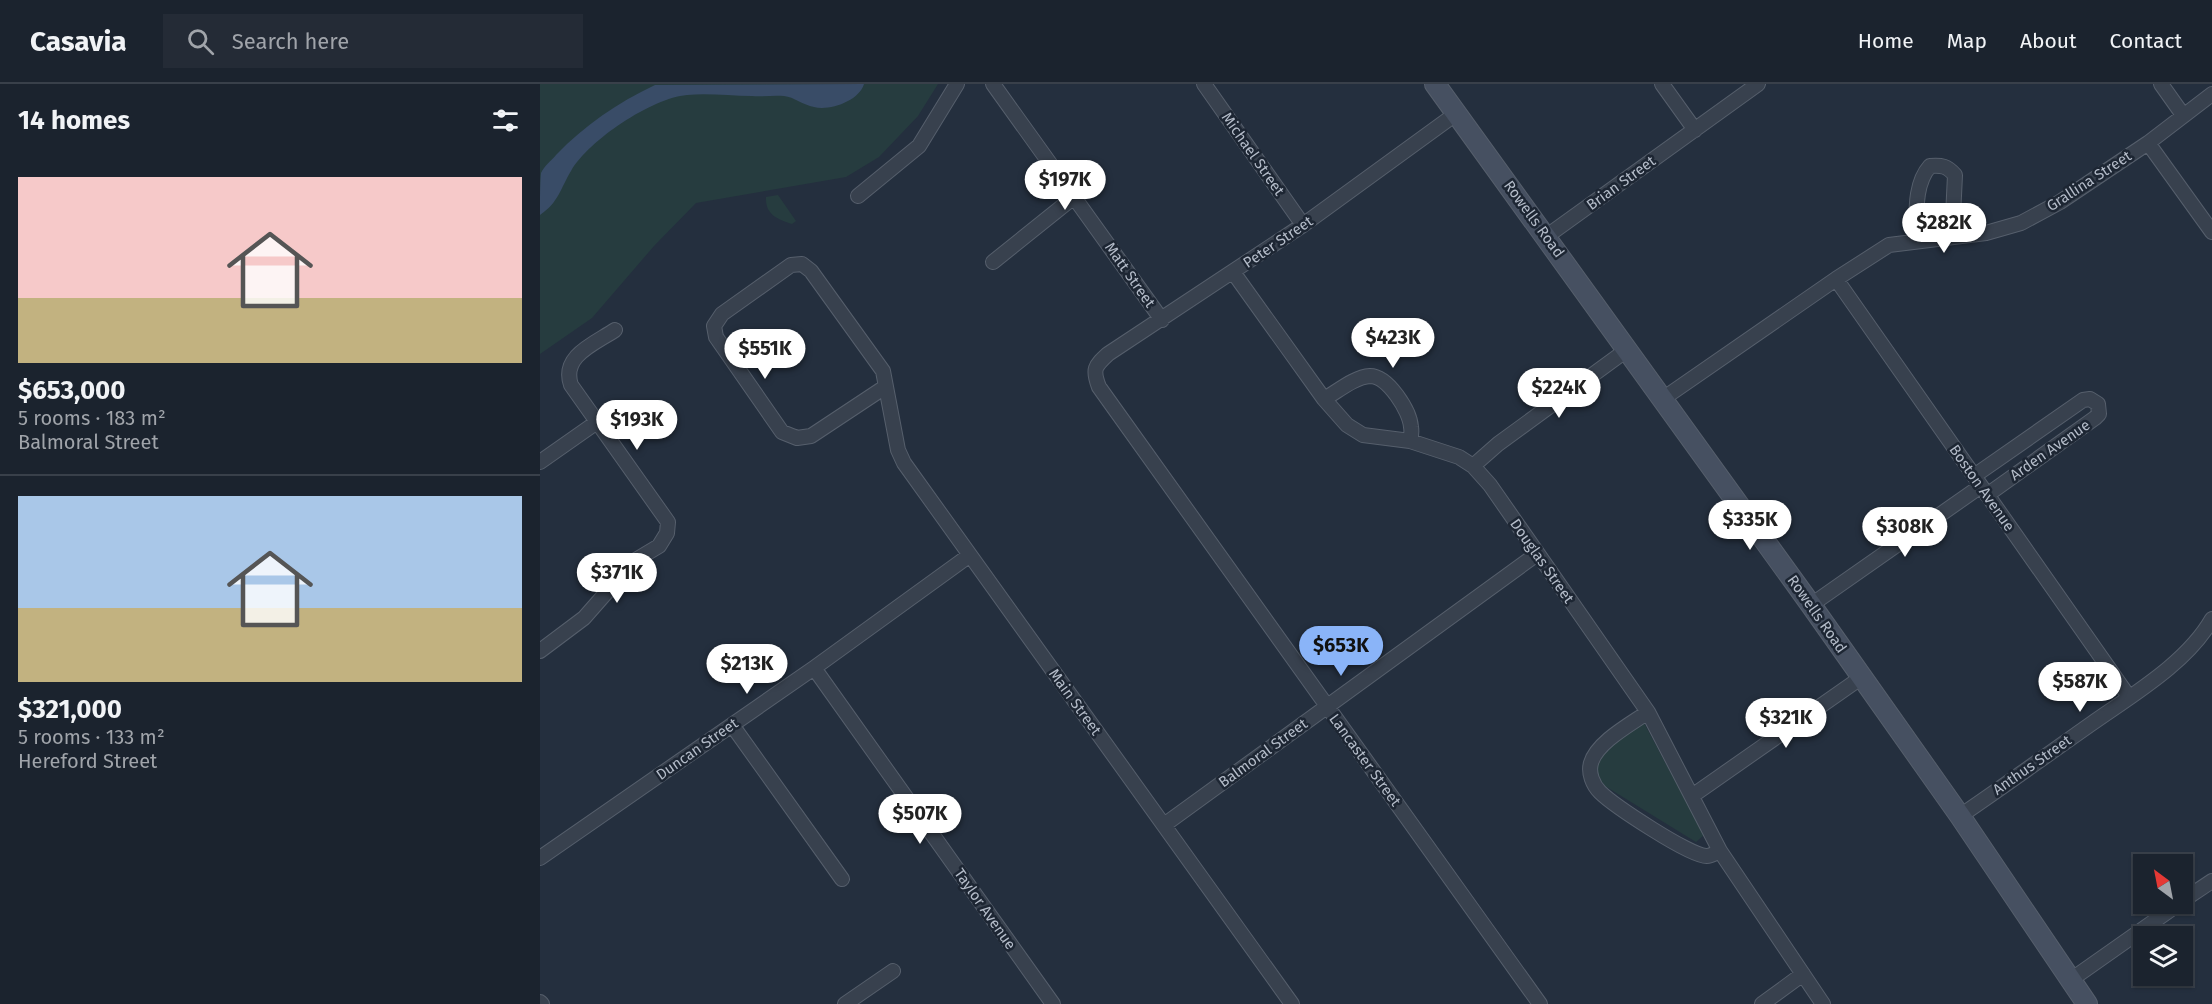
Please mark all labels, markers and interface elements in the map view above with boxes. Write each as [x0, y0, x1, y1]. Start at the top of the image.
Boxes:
search box [163, 14, 583, 68]
text: Casavia [30, 25, 127, 58]
icon: search [184, 25, 217, 58]
text: Search here [232, 28, 349, 55]
text: Home [1858, 28, 1914, 54]
text: Map [1947, 28, 1987, 54]
text: About [2020, 28, 2077, 54]
text: Contact [2110, 28, 2182, 54]
icon: filters [489, 104, 522, 137]
text: 14 homes [18, 105, 130, 136]
street label: Michael Street [1218, 109, 1289, 199]
street label: Grallina Street [2043, 147, 2135, 215]
street label: Brian Street [1583, 152, 1659, 214]
pin: $197K [1023, 160, 1107, 211]
text: $197K [1039, 167, 1091, 191]
street label: Rowells Road [1500, 177, 1568, 261]
pin: $282K [1902, 203, 1986, 254]
text: $282K [1916, 210, 1972, 234]
street label: Peter Street [1240, 212, 1317, 272]
icon: home [216, 216, 324, 324]
street label: Matt Street [1101, 239, 1159, 311]
pin: $423K [1351, 318, 1435, 369]
text: $423K [1365, 325, 1421, 349]
pin: $551K [723, 329, 807, 380]
text: $551K [738, 336, 792, 360]
pin: $224K [1517, 368, 1601, 419]
text: $653,000 [18, 375, 126, 406]
text: $224K [1532, 375, 1586, 399]
pin: $193K [595, 400, 679, 451]
text: 5 rooms · 183 m² [18, 406, 166, 430]
text: $193K [610, 407, 664, 431]
street label: Arden Avenue [2006, 416, 2094, 484]
text: Balmoral Street [18, 430, 159, 454]
street label: Boston Avenue [1946, 441, 2018, 535]
pin: $335K [1708, 500, 1792, 551]
text: $335K [1722, 507, 1778, 531]
pin: $308K [1863, 507, 1947, 558]
text: $308K [1876, 514, 1934, 538]
street label: Douglas Street [1506, 515, 1578, 607]
icon: home [216, 535, 324, 643]
pin: $371K [575, 553, 659, 604]
text: $371K [591, 560, 643, 584]
street label: Rowells Road [1784, 572, 1850, 656]
pin: $653K [1299, 626, 1383, 677]
text: $653K [1313, 633, 1369, 657]
pin: $213K [705, 644, 789, 695]
text: $213K [720, 651, 774, 675]
pin: $587K [2038, 662, 2122, 713]
street label: Main Street [1045, 665, 1105, 739]
text: $587K [2052, 669, 2108, 693]
text: $321,000 [18, 694, 122, 725]
pin: $321K [1744, 698, 1828, 749]
text: $321K [1759, 705, 1813, 729]
street label: Lancaster Street [1325, 710, 1405, 810]
street label: Duncan Street [653, 714, 742, 784]
street label: Balmoral Street [1215, 714, 1311, 791]
text: 5 rooms · 133 m² [18, 725, 165, 749]
street label: Anthus Street [1989, 731, 2075, 799]
text: Hereford Street [18, 749, 157, 773]
pin: $507K [878, 794, 962, 845]
text: $507K [892, 801, 948, 825]
north arrow [2133, 854, 2193, 914]
map controls [2133, 854, 2193, 986]
street label: Taylor Avenue [950, 865, 1020, 953]
button: layers [2133, 926, 2193, 986]

